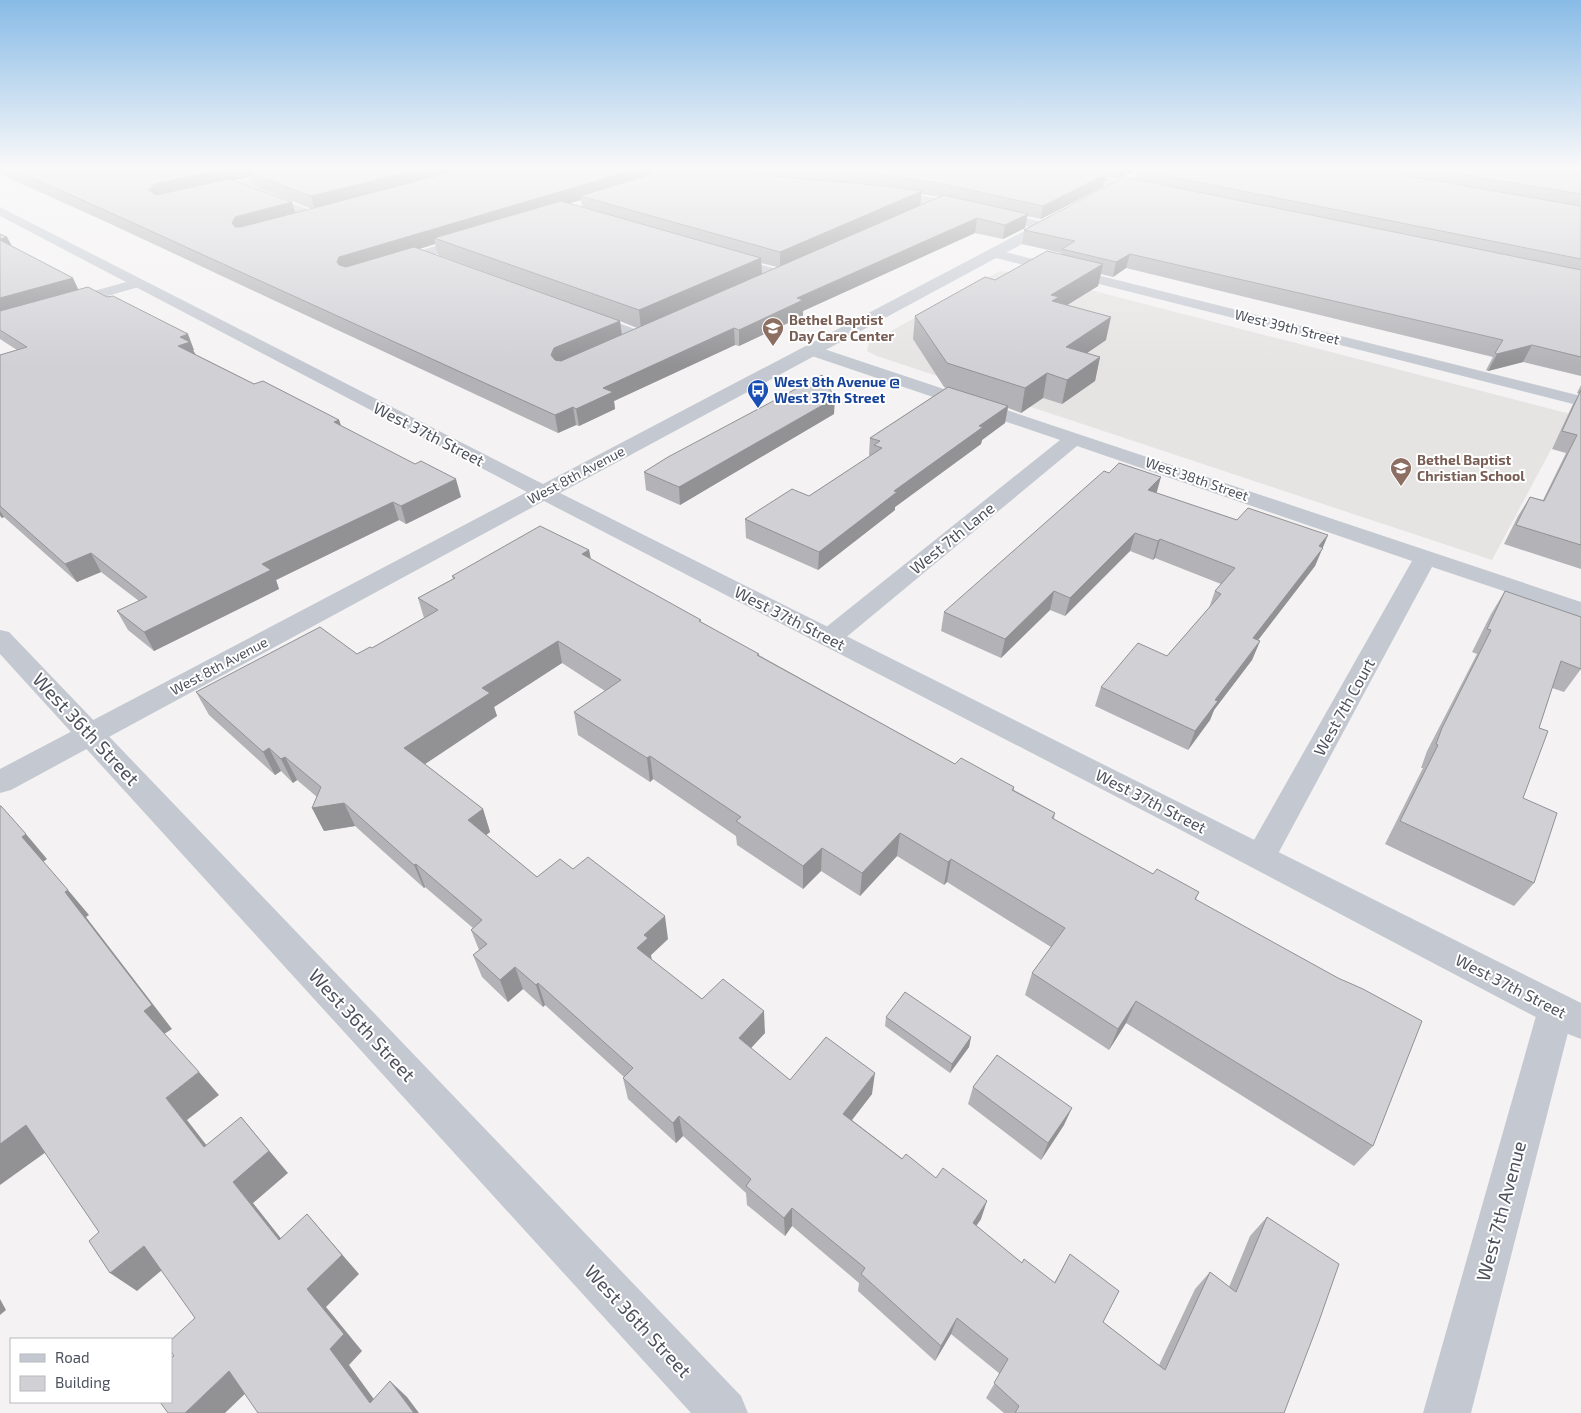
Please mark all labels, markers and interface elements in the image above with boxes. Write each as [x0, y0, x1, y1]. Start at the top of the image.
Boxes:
street label: West 39th Street [1233, 305, 1341, 348]
place label: Bethel Baptist Day Care Center [789, 311, 894, 344]
school or university icon: Bethel Baptist Day Care Center [761, 316, 785, 347]
place label: West 8th Avenue @ West 37th Street [774, 373, 900, 406]
bus stop icon: West 8th Avenue @ West 37th Street [746, 378, 770, 409]
street label: West 37th Street [371, 397, 488, 470]
street label: West 8th Avenue [524, 442, 627, 507]
place label: Bethel Baptist Christian School [1417, 451, 1525, 484]
street label: West 38th Street [1143, 453, 1251, 504]
school or university icon: Bethel Baptist Christian School [1389, 456, 1413, 487]
street label: West 7th Lane [906, 498, 998, 578]
street label: West 37th Street [732, 581, 849, 654]
street label: West 8th Avenue [167, 633, 270, 698]
street label: West 7th Court [1309, 655, 1378, 759]
street label: West 36th Street [28, 668, 144, 790]
street label: West 37th Street [1093, 764, 1210, 837]
street label: West 37th Street [1453, 949, 1570, 1022]
street label: West 36th Street [304, 964, 420, 1086]
street label: West 7th Avenue [1471, 1138, 1530, 1284]
street label: West 36th Street [580, 1260, 696, 1382]
legend [10, 1338, 172, 1403]
text: Road [55, 1348, 90, 1366]
text: Building [55, 1373, 111, 1391]

